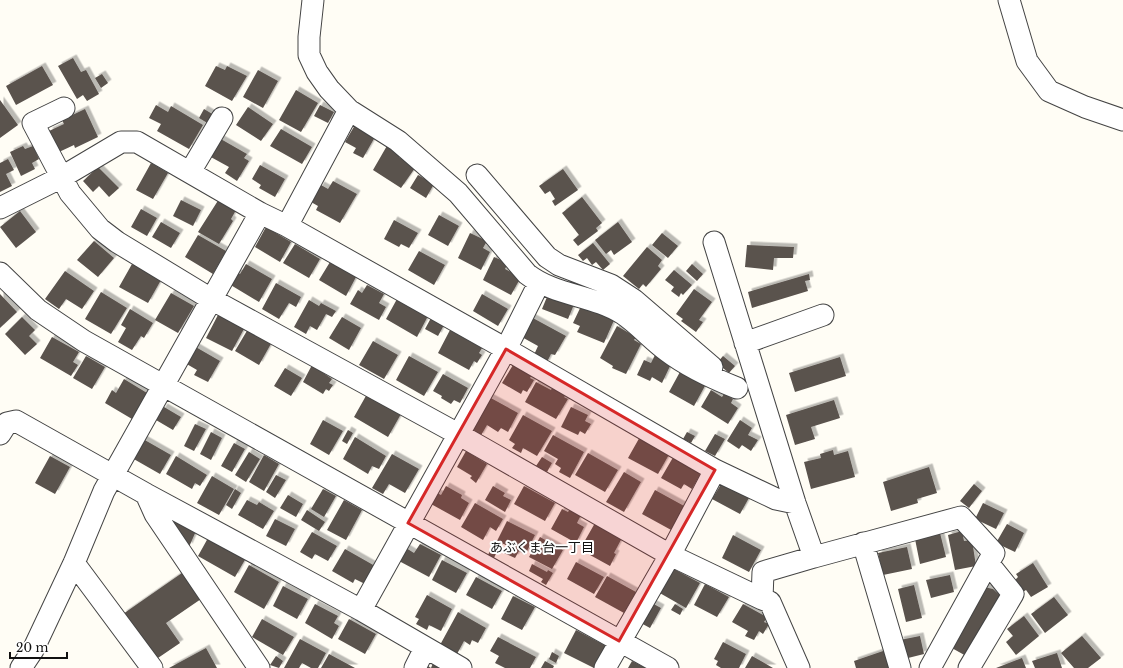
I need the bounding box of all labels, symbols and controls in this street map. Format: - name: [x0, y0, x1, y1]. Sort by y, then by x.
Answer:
- district label: あぶくま台一丁目: [490, 539, 594, 556]
- scale bar: [10, 634, 67, 660]
- text: 20 m: [16, 640, 48, 655]

